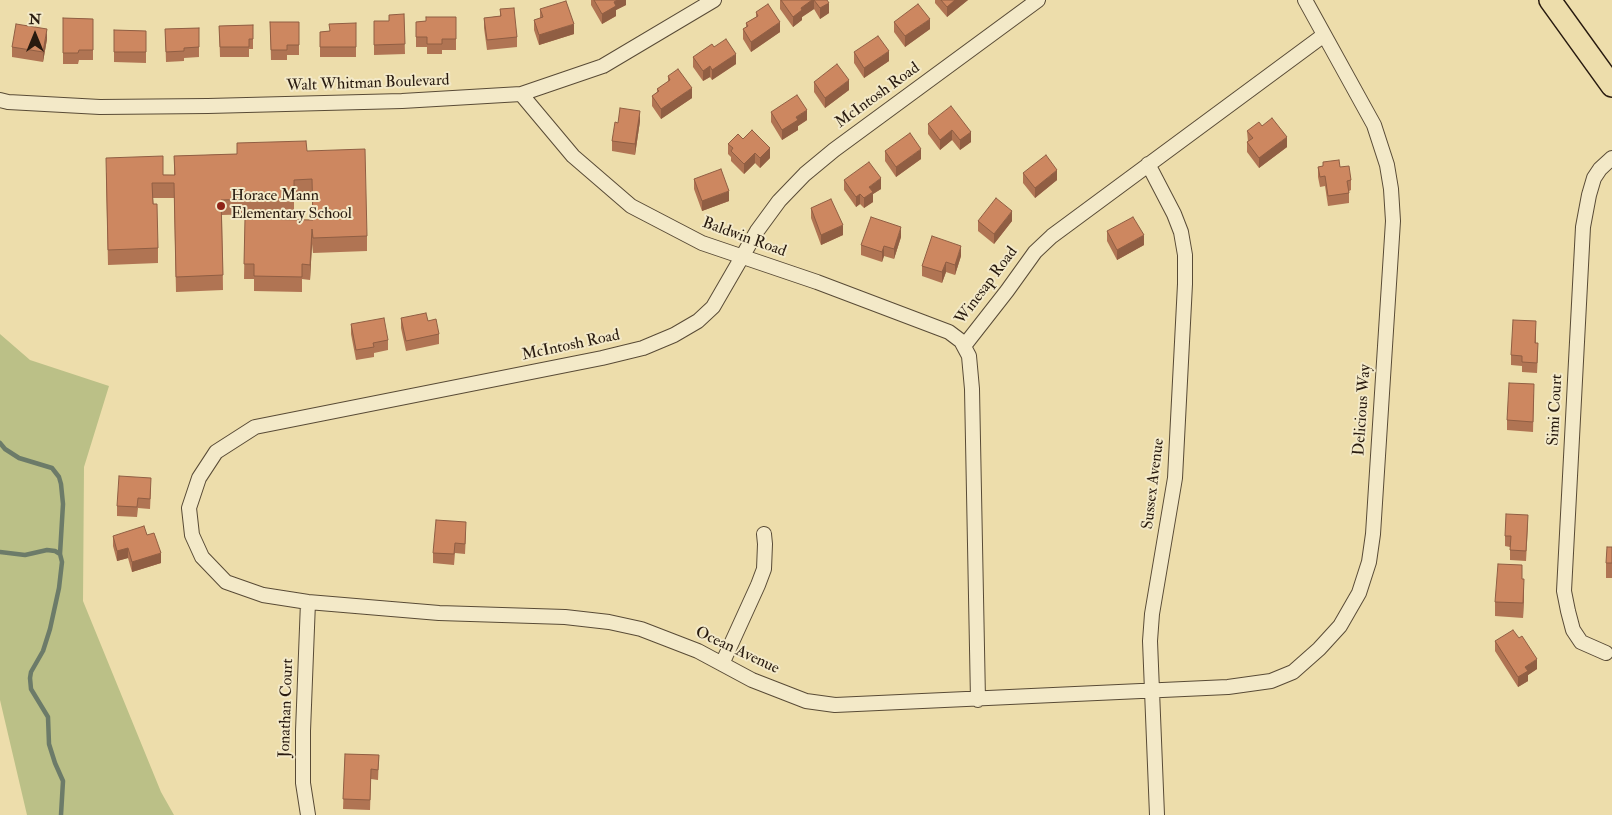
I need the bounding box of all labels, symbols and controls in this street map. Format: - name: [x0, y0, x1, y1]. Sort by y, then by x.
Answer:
- north arrow: [10, 10, 60, 60]
- text: N: [29, 11, 41, 28]
- street label: McIntosh Road: [832, 59, 924, 133]
- street label: Walt Whitman Boulevard: [286, 72, 450, 96]
- place label: Horace Mann Elementary School: [231, 187, 352, 225]
- marker: Horace Mann Elementary School: [215, 200, 227, 212]
- street label: Baldwin Road: [699, 214, 789, 262]
- street label: Winesap Road: [952, 243, 1022, 329]
- street label: McIntosh Road: [520, 326, 622, 366]
- street label: Delicious Way: [1350, 364, 1376, 456]
- street label: Simi Court: [1545, 374, 1567, 446]
- street label: Sussex Avenue: [1139, 437, 1169, 531]
- street label: Ocean Avenue: [692, 623, 782, 679]
- street label: Jonathan Court: [276, 658, 298, 758]

